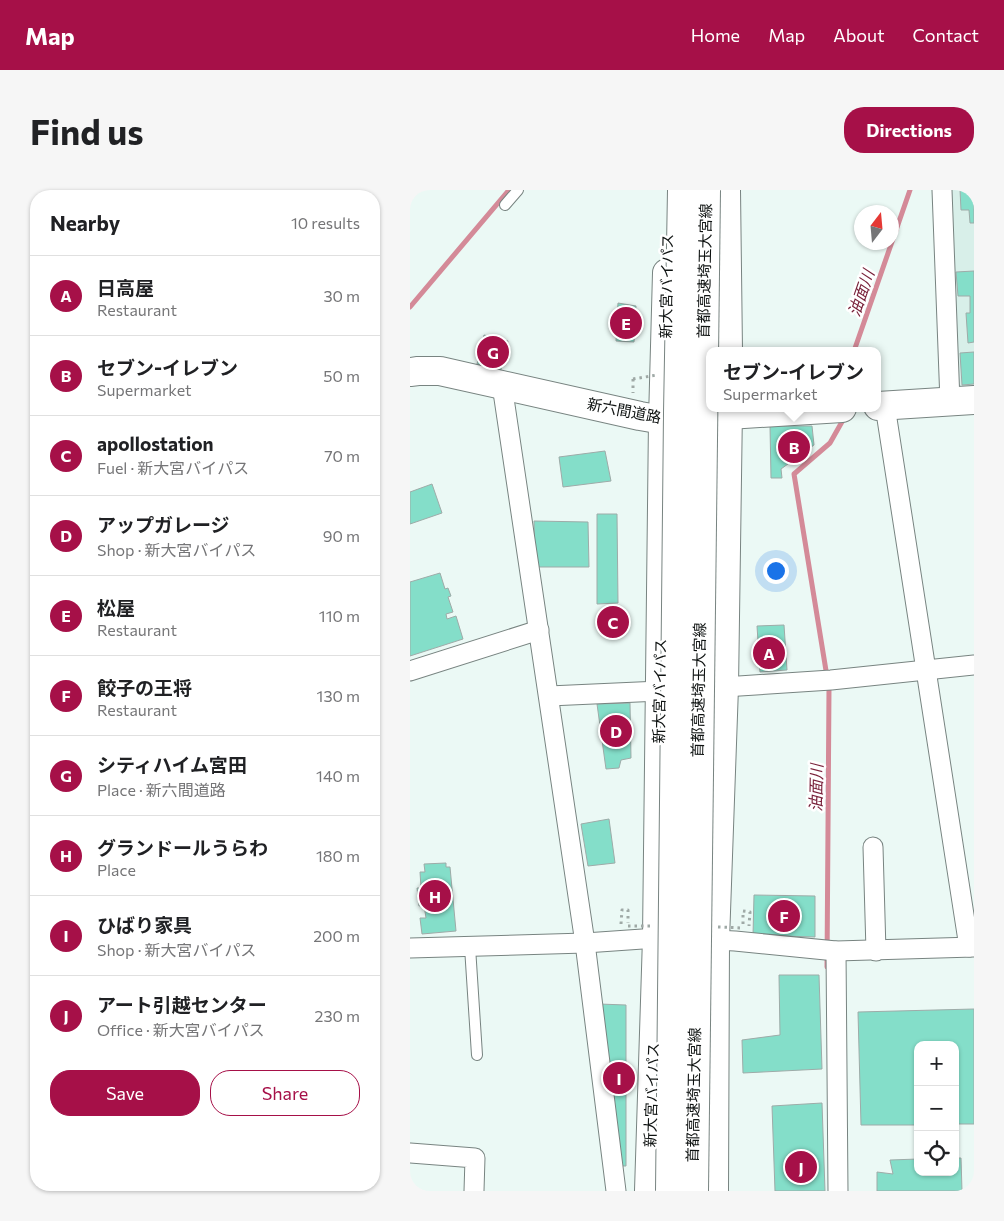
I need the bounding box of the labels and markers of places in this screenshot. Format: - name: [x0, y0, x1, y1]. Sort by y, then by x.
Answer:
- pin: E: [610, 304, 642, 342]
- pin: G: [477, 333, 509, 371]
- pin: B: [778, 428, 810, 466]
- pin: C: [597, 603, 629, 641]
- pin: A: [753, 634, 785, 672]
- pin: D: [600, 712, 632, 750]
- pin: H: [419, 877, 451, 915]
- pin: F: [768, 897, 800, 935]
- pin: I: [603, 1059, 635, 1097]
- pin: J: [785, 1148, 817, 1186]

